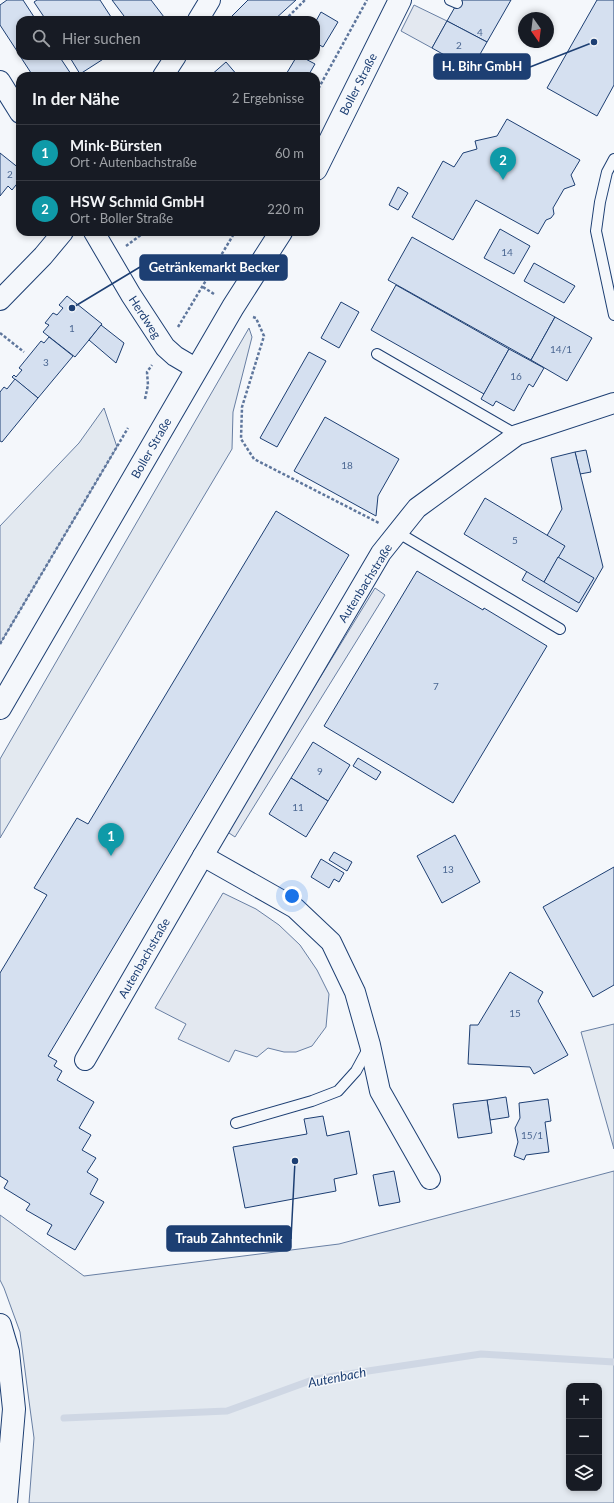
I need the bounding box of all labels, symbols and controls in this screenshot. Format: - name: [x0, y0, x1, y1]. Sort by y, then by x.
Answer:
- north arrow: [518, 12, 554, 48]
- search box: [16, 16, 320, 60]
- house number: 4: [477, 26, 483, 38]
- icon: search: [30, 27, 52, 49]
- text: Hier suchen: [62, 29, 141, 47]
- house number: 2: [456, 39, 462, 51]
- street label: Boller Straße: [336, 50, 380, 118]
- callout: H. Bihr GmbH: [434, 54, 530, 79]
- text: H. Bihr GmbH: [442, 58, 522, 74]
- text: In der Nähe: [32, 88, 120, 109]
- text: 2 Ergebnisse: [232, 90, 304, 106]
- text: Mink-Bürsten: [70, 136, 162, 154]
- text: 1: [41, 145, 49, 161]
- text: 60 m: [275, 145, 304, 161]
- pin: 2: [490, 147, 516, 180]
- text: Ort · Autenbachstraße: [70, 154, 197, 170]
- house number: 2: [7, 168, 13, 180]
- text: HSW Schmid GmbH: [70, 192, 205, 210]
- text: 2: [41, 201, 49, 217]
- text: 220 m: [267, 201, 304, 217]
- text: Ort · Boller Straße: [70, 210, 173, 226]
- house number: 14: [501, 246, 513, 258]
- callout: Getränkemarkt Becker: [140, 255, 287, 280]
- text: Getränkemarkt Becker: [149, 259, 279, 275]
- street label: Herdweg: [126, 293, 164, 341]
- house number: 1: [69, 322, 75, 334]
- house number: 14/1: [550, 343, 572, 355]
- house number: 3: [43, 356, 49, 368]
- house number: 16: [510, 370, 522, 382]
- street label: Boller Straße: [128, 415, 174, 481]
- house number: 18: [341, 459, 353, 471]
- house number: 5: [512, 534, 518, 546]
- street label: Autenbachstraße: [335, 541, 395, 625]
- house number: 7: [433, 680, 439, 692]
- house number: 9: [317, 765, 323, 777]
- house number: 11: [292, 801, 304, 813]
- pin: 1: [98, 823, 124, 856]
- house number: 13: [442, 863, 454, 875]
- your location: [282, 886, 302, 906]
- street label: Autenbachstraße: [115, 915, 173, 1001]
- house number: 15: [509, 1007, 521, 1019]
- house number: 15/1: [521, 1129, 543, 1141]
- callout: Traub Zahntechnik: [167, 1226, 291, 1251]
- text: Traub Zahntechnik: [175, 1230, 283, 1246]
- water label: Autenbach: [306, 1364, 367, 1391]
- map controls: [566, 1383, 602, 1491]
- button: +: [566, 1383, 602, 1419]
- button: −: [566, 1419, 602, 1455]
- button: layers: [566, 1455, 602, 1491]

